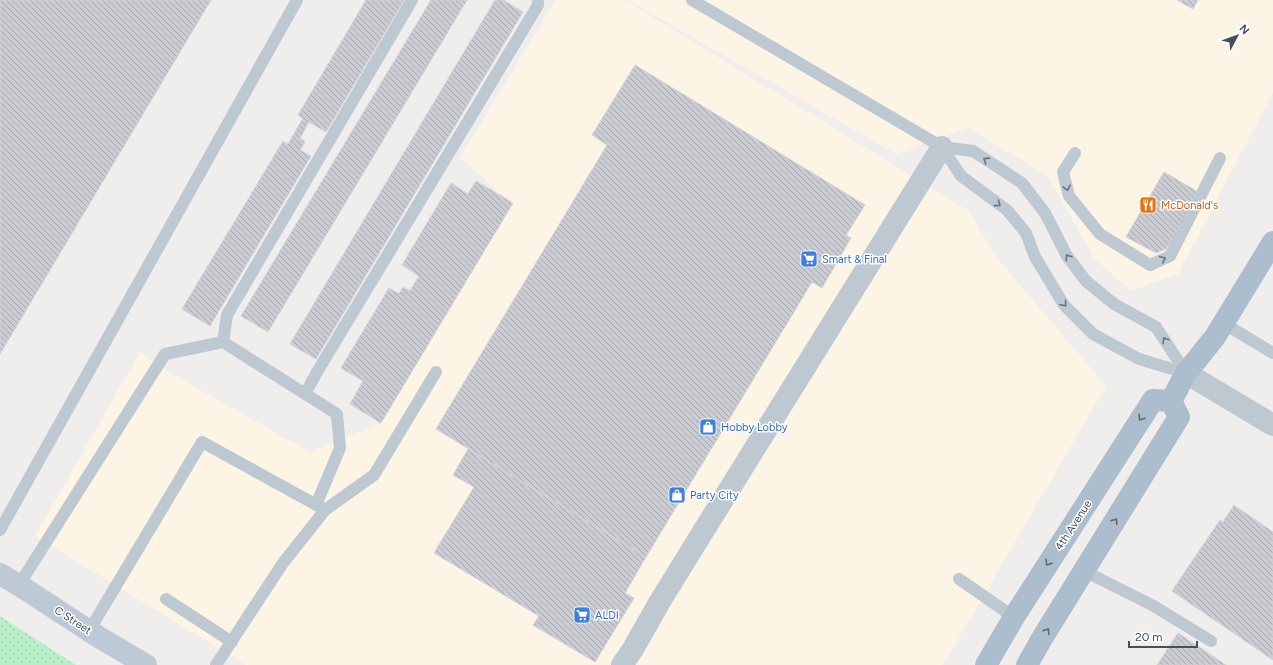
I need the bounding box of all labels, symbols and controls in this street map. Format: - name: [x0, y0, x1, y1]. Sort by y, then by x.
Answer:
- north arrow: [1217, 16, 1257, 56]
- text: N: [1236, 22, 1252, 37]
- one-way arrow: [983, 157, 990, 165]
- one-way arrow: [1063, 185, 1071, 192]
- restaurant icon: McDonald's: [1138, 195, 1158, 215]
- one-way arrow: [994, 199, 1001, 206]
- place label: McDonald's: [1161, 199, 1218, 212]
- supermarket icon: Smart & Final: [799, 249, 819, 269]
- place label: Smart & Final: [822, 253, 887, 266]
- one-way arrow: [1065, 254, 1073, 261]
- one-way arrow: [1159, 256, 1166, 264]
- one-way arrow: [1060, 300, 1067, 307]
- one-way arrow: [1162, 337, 1170, 344]
- one-way arrow: [1139, 414, 1146, 421]
- shop icon: Hobby Lobby: [698, 417, 718, 437]
- place label: Hobby Lobby: [721, 421, 788, 434]
- shop icon: Party City: [667, 485, 687, 505]
- place label: Party City: [690, 489, 739, 502]
- street label: 4th Avenue: [1052, 498, 1094, 553]
- one-way arrow: [1110, 518, 1118, 525]
- one-way arrow: [1046, 559, 1053, 566]
- street label: C Street: [52, 604, 94, 637]
- supermarket icon: ALDI: [572, 605, 592, 625]
- place label: ALDI: [595, 609, 619, 622]
- scale bar: [1129, 623, 1197, 649]
- one-way arrow: [1042, 628, 1049, 635]
- text: 20 m: [1135, 630, 1163, 644]

